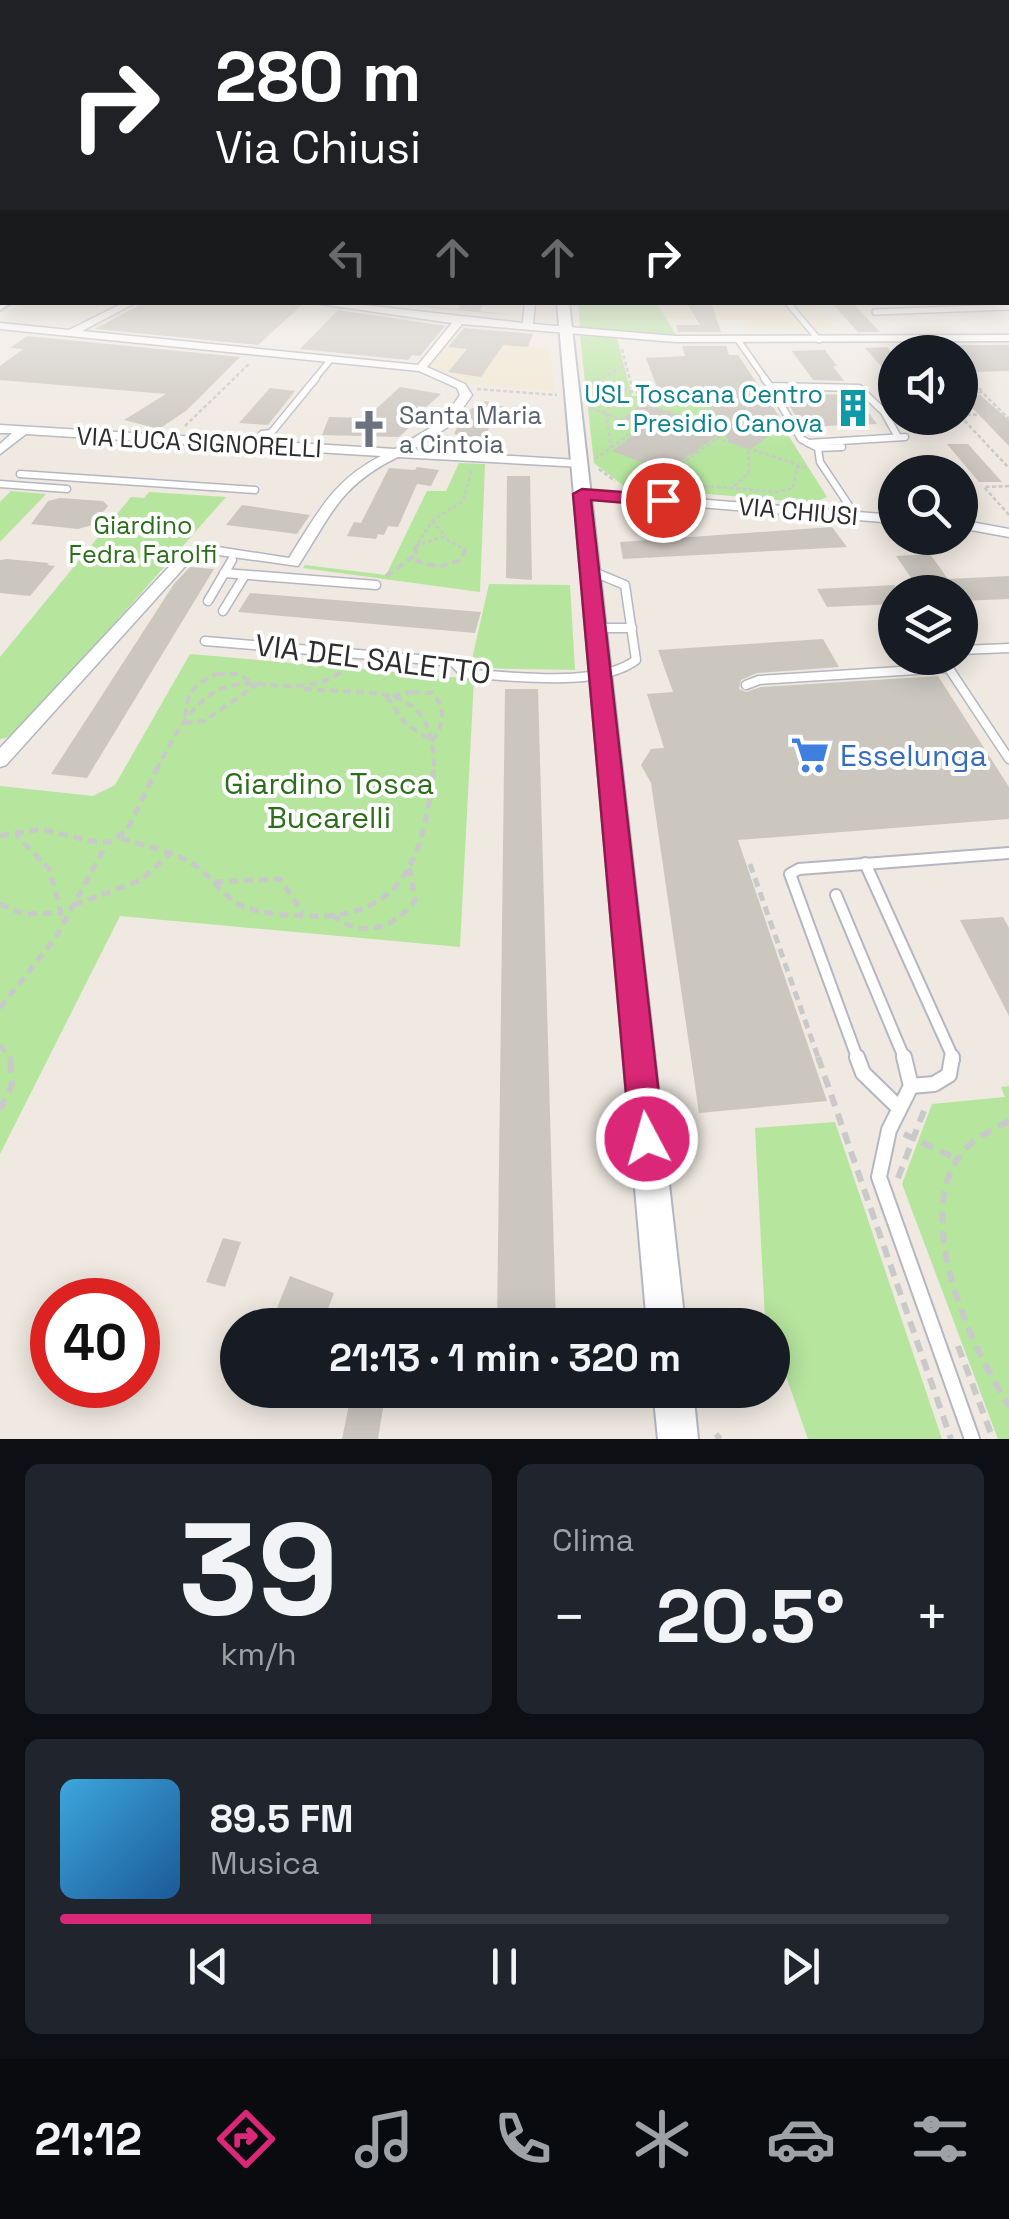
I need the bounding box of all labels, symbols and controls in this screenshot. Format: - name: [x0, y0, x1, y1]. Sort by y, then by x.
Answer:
- text: 280 m: [215, 32, 422, 121]
- icon: right: [50, 40, 180, 170]
- text: Via Chiusi: [215, 119, 421, 176]
- icon: left: [320, 230, 375, 285]
- icon: ahead: [425, 230, 480, 285]
- icon: ahead: [530, 230, 585, 285]
- icon: right: [635, 230, 690, 285]
- map controls: [878, 335, 978, 675]
- button: sound: [878, 335, 978, 435]
- place label: USL Toscana Centro - Presidio Canova: [584, 378, 823, 439]
- building icon: USL Toscana Centro - Presidio Canova: [832, 387, 874, 429]
- place label: Santa Maria a Cintoia: [399, 399, 542, 460]
- church icon: Santa Maria a Cintoia: [348, 408, 390, 450]
- street label: VIA LUCA SIGNORELLI: [76, 420, 322, 464]
- button: search: [878, 455, 978, 555]
- pin: [621, 458, 706, 543]
- icon: arrive: [636, 473, 691, 528]
- street label: VIA CHIUSI: [737, 490, 859, 532]
- park label: Giardino Fedra Farolfi: [69, 509, 217, 570]
- button: layers: [878, 575, 978, 675]
- street label: VIA DEL SALETTO: [253, 625, 493, 693]
- supermarket icon: Esselunga: [789, 734, 831, 776]
- place label: Esselunga: [840, 736, 987, 775]
- park label: Giardino Tosca Bucarelli: [224, 764, 434, 837]
- position arrow: [595, 1087, 699, 1191]
- speed limit sign: 40: [30, 1278, 160, 1408]
- text: 21:13 · 1 min · 320 m: [329, 1334, 681, 1382]
- text: 39: [179, 1486, 338, 1652]
- text: Clima: [552, 1520, 634, 1560]
- text: 20.5°: [656, 1568, 845, 1664]
- text: −: [552, 1582, 586, 1652]
- text: +: [915, 1582, 949, 1652]
- text: km/h: [220, 1634, 297, 1674]
- text: 89.5 FM: [210, 1795, 354, 1843]
- text: Musica: [210, 1843, 320, 1883]
- icon: previous: [181, 1939, 236, 1994]
- icon: pause: [477, 1939, 532, 1994]
- icon: next: [773, 1939, 828, 1994]
- icon: directions: [211, 2104, 281, 2174]
- icon: music: [349, 2104, 419, 2174]
- icon: phone: [488, 2104, 558, 2174]
- icon: climate: [627, 2104, 697, 2174]
- icon: car: [766, 2104, 836, 2174]
- icon: filters: [905, 2104, 975, 2174]
- text: 21:12: [34, 2111, 142, 2168]

